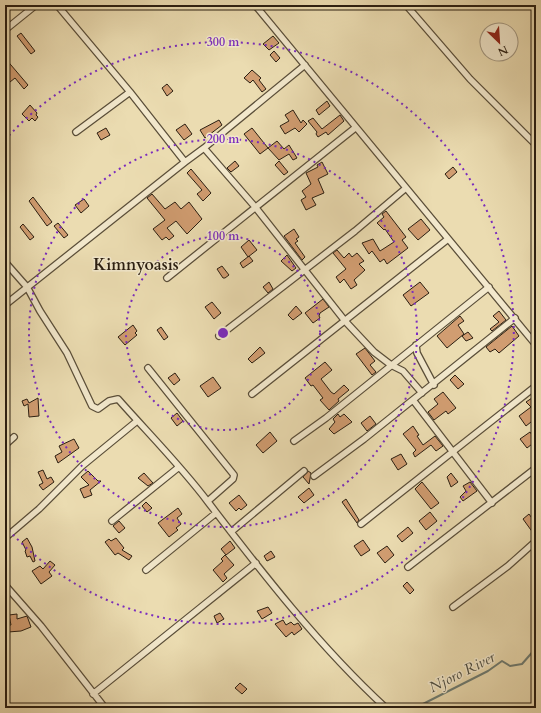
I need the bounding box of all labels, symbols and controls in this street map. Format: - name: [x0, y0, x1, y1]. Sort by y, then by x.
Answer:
- north arrow: [479, 22, 519, 62]
- text: 300 m: [207, 34, 240, 50]
- text: N: [495, 42, 511, 60]
- text: 200 m: [207, 131, 240, 147]
- text: 100 m: [207, 228, 240, 244]
- district label: Kimnyoasis: [93, 254, 179, 276]
- centre of rings: [216, 326, 230, 340]
- water label: Njoro River: [426, 646, 499, 697]

